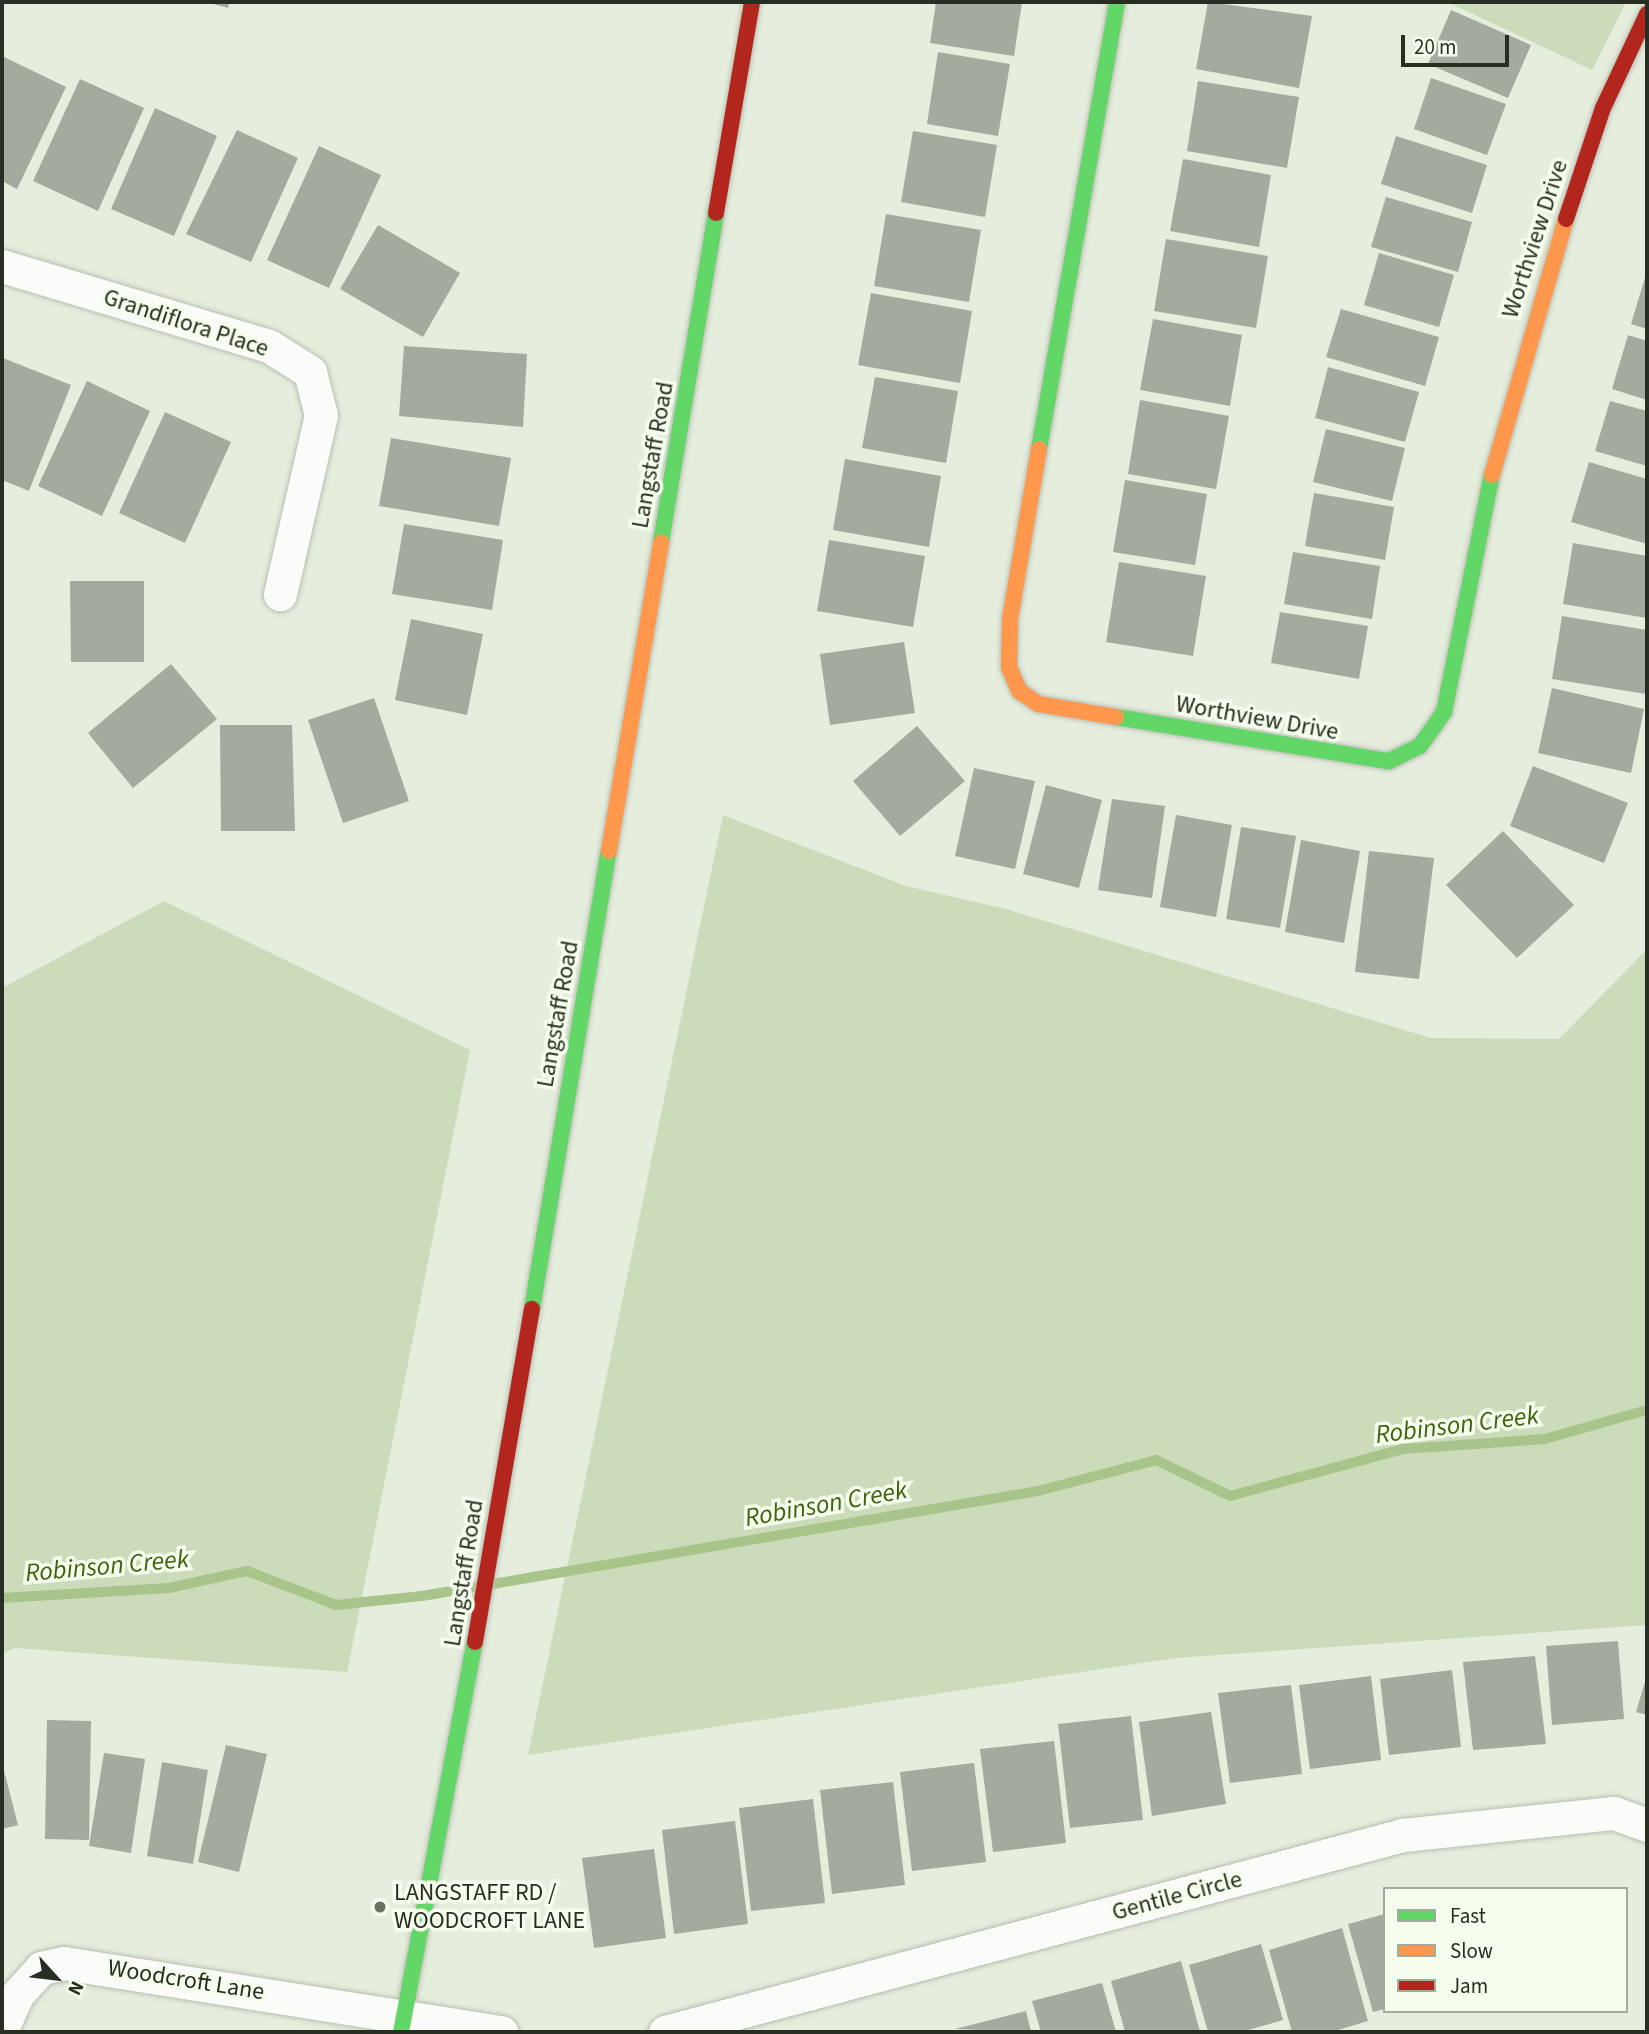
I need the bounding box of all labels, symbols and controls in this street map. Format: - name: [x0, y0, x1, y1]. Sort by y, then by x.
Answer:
- scale bar: [1404, 21, 1512, 65]
- text: 20 m: [1414, 32, 1456, 62]
- street label: Worthview Drive: [1496, 156, 1574, 322]
- street label: Grandiflora Place: [100, 283, 272, 363]
- street label: Langstaff Road: [626, 379, 680, 531]
- street label: Worthview Drive: [1173, 690, 1341, 746]
- street label: Langstaff Road: [531, 938, 585, 1090]
- water label: Robinson Creek: [1374, 1400, 1540, 1450]
- water label: Robinson Creek: [742, 1474, 910, 1534]
- street label: Langstaff Road: [438, 1497, 490, 1649]
- water label: Robinson Creek: [24, 1543, 190, 1589]
- street label: Gentile Circle: [1109, 1865, 1245, 1927]
- place label: LANGSTAFF RD / WOODCROFT LANE: [394, 1879, 585, 1935]
- legend: [1383, 1887, 1628, 2013]
- marker: LANGSTAFF RD / WOODCROFT LANE: [372, 1899, 388, 1915]
- text: Fast: [1450, 1901, 1486, 1931]
- text: Slow: [1450, 1936, 1493, 1966]
- north arrow: [21, 1943, 91, 2013]
- street label: Woodcroft Lane: [106, 1953, 266, 2007]
- text: Jam: [1450, 1971, 1488, 2001]
- text: N: [60, 1976, 90, 2000]

